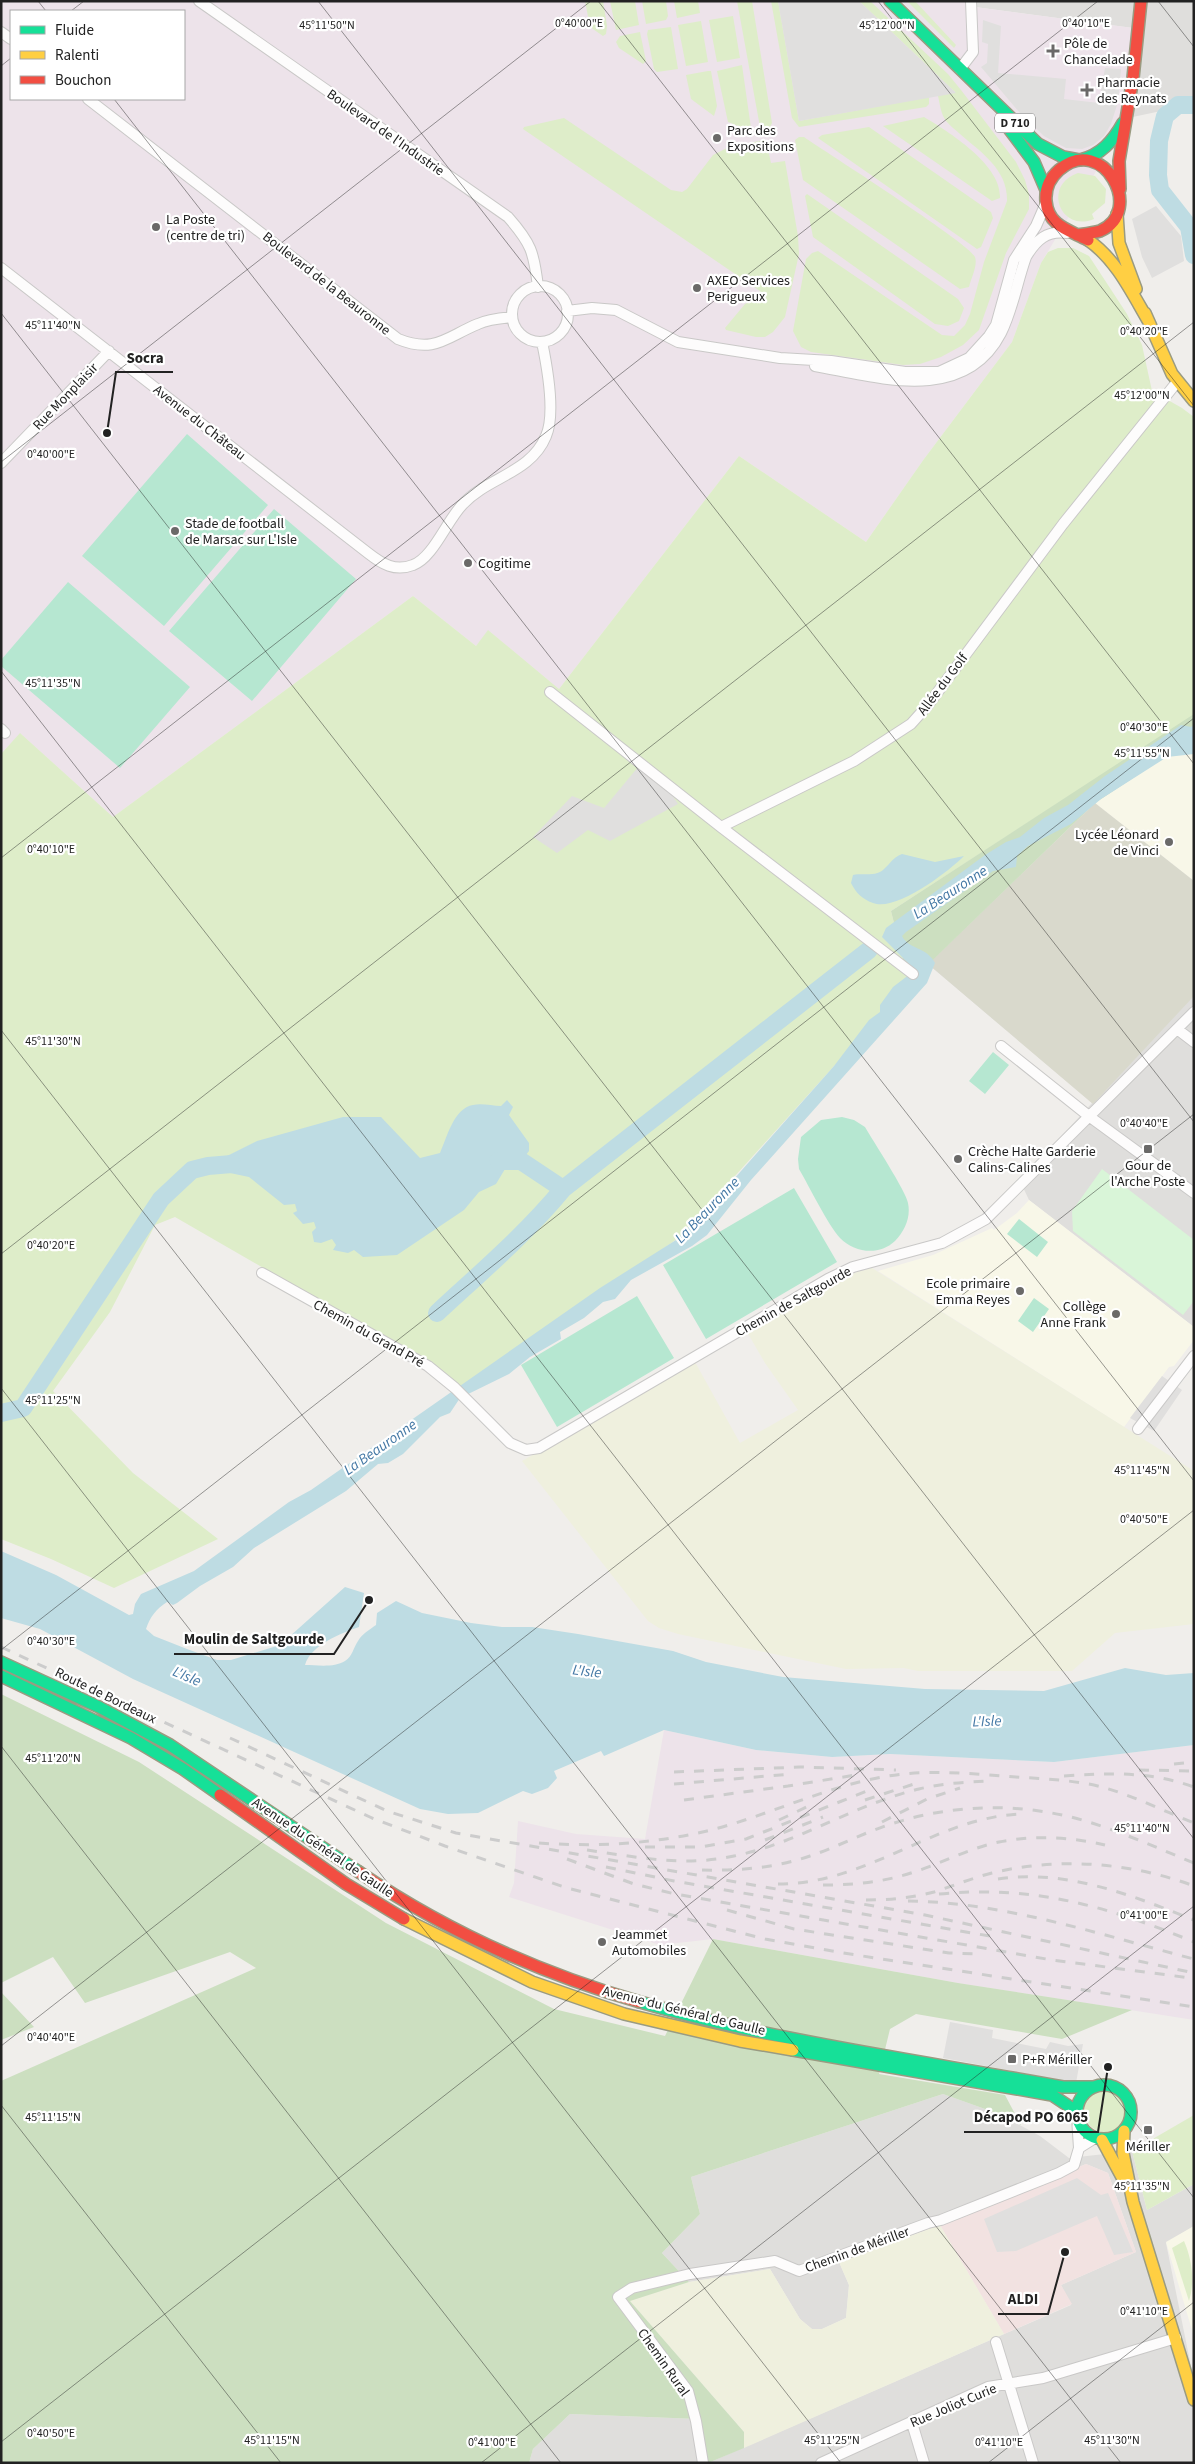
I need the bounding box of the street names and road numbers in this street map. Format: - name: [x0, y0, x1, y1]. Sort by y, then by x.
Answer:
- street label: Boulevard de l'Industrie: [323, 85, 448, 181]
- road number: D 710: [995, 114, 1035, 132]
- street label: Boulevard de la Beauronne: [258, 227, 395, 340]
- street label: Rue Monplaisir: [28, 358, 103, 435]
- street label: Avenue du Château: [149, 380, 250, 465]
- street label: Allée du Golf: [913, 649, 973, 720]
- street label: Chemin de Saltgourde: [732, 1262, 855, 1342]
- street label: Chemin du Grand Pré: [309, 1295, 428, 1373]
- street label: Route de Bordeaux: [51, 1663, 160, 1730]
- street label: Avenue du Général de Gaulle: [248, 1793, 397, 1903]
- street label: Avenue du Général de Gaulle: [600, 1981, 767, 2041]
- street label: Chemin de Mériller: [802, 2222, 913, 2278]
- street label: Chemin Rural: [632, 2325, 694, 2401]
- street label: Rue Joliot Curie: [907, 2379, 1000, 2433]

